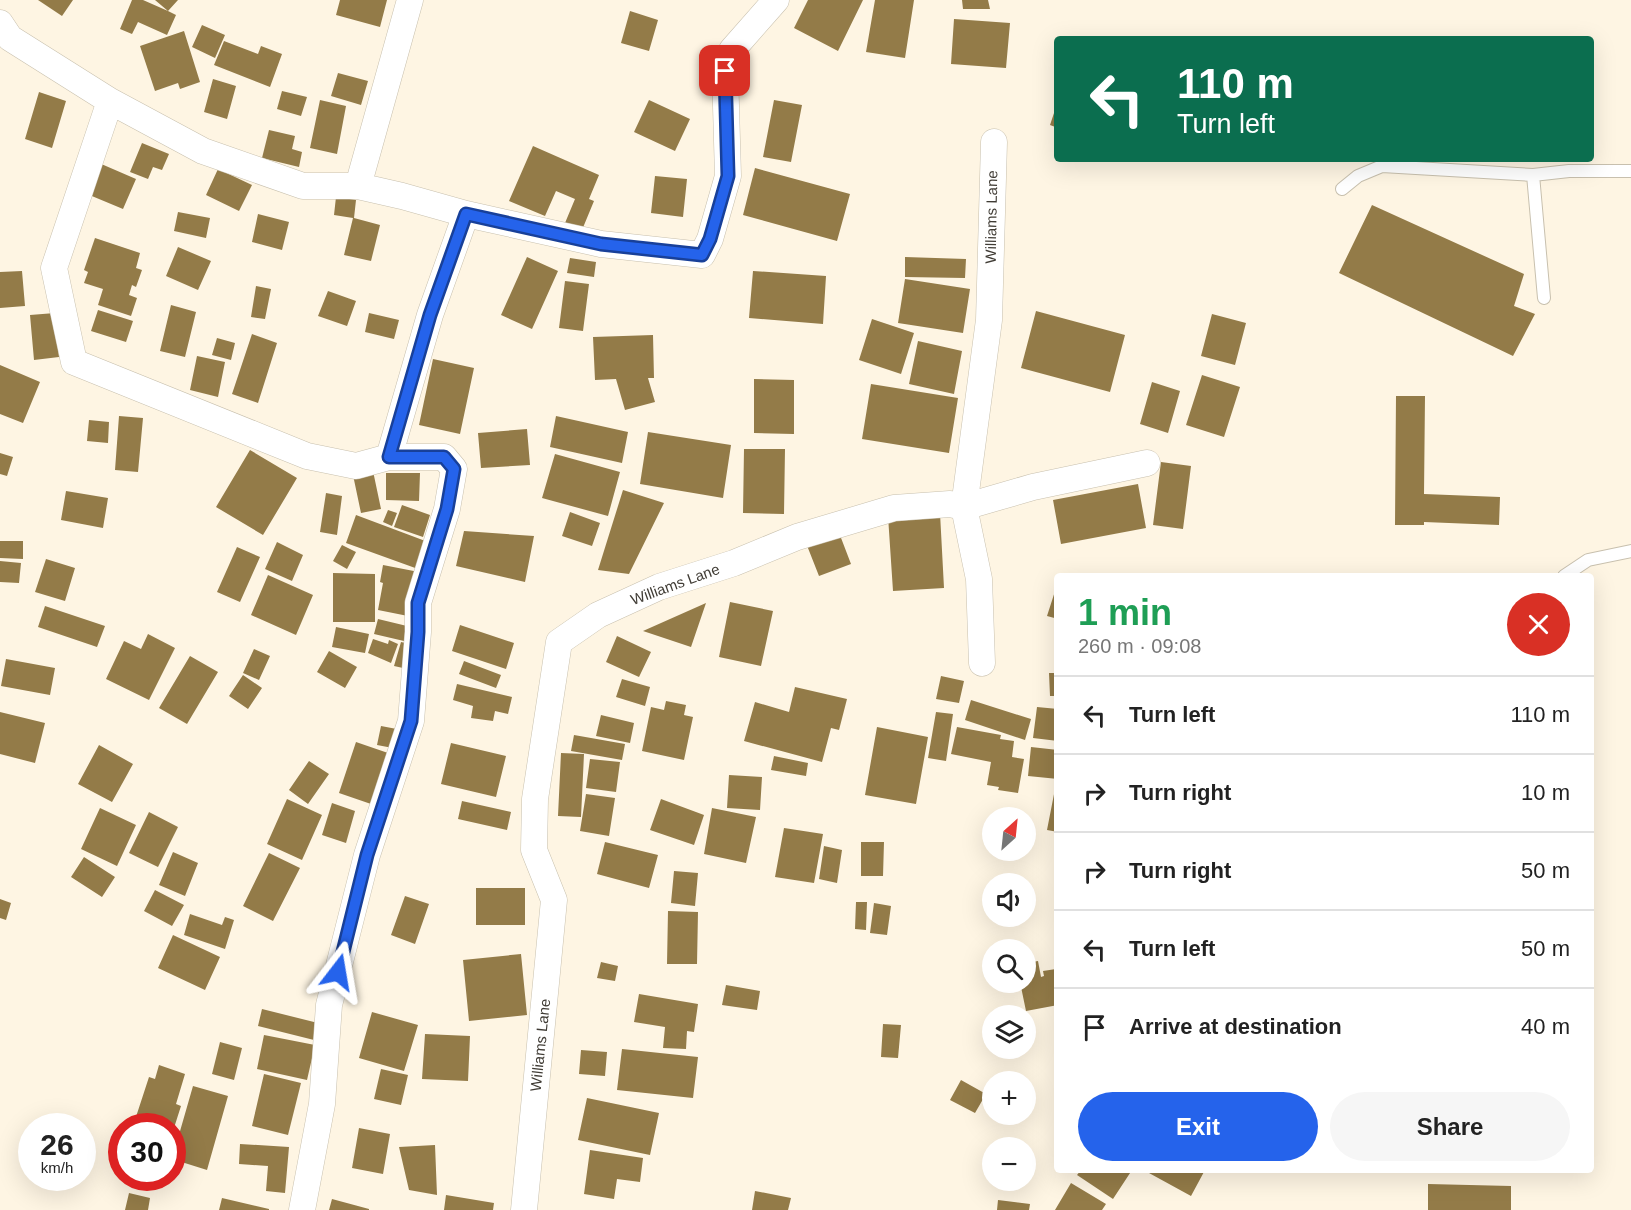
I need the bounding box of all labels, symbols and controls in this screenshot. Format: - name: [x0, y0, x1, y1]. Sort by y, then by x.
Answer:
- pin: [699, 45, 750, 96]
- icon: arrive: [708, 54, 741, 87]
- icon: left: [1078, 60, 1156, 138]
- text: 110 m: [1177, 60, 1294, 107]
- text: Turn left: [1177, 109, 1275, 139]
- street label: Williams Lane: [982, 170, 1000, 264]
- street label: Williams Lane: [628, 560, 722, 608]
- text: 1 min: [1078, 592, 1172, 633]
- button: close: [1507, 593, 1570, 656]
- text: 260 m · 09:08: [1078, 635, 1201, 657]
- icon: left: [1078, 699, 1111, 732]
- text: Turn left: [1129, 702, 1215, 727]
- text: 110 m: [1510, 702, 1570, 727]
- icon: right: [1078, 777, 1111, 810]
- text: Turn right: [1129, 780, 1231, 805]
- text: 10 m: [1521, 780, 1570, 805]
- north arrow: [982, 807, 1036, 861]
- map controls: [982, 807, 1036, 1191]
- icon: right: [1078, 855, 1111, 888]
- text: Turn right: [1129, 858, 1231, 883]
- text: 50 m: [1521, 858, 1570, 883]
- button: sound: [982, 873, 1036, 927]
- icon: left: [1078, 933, 1111, 966]
- text: Turn left: [1129, 936, 1215, 961]
- text: 50 m: [1521, 936, 1570, 961]
- button: search: [982, 939, 1036, 993]
- position arrow: [306, 940, 370, 1004]
- street label: Williams Lane: [527, 998, 553, 1092]
- button: layers: [982, 1005, 1036, 1059]
- icon: arrive: [1078, 1011, 1111, 1044]
- text: Arrive at destination: [1129, 1014, 1342, 1039]
- text: 40 m: [1521, 1014, 1570, 1039]
- button: +: [982, 1071, 1036, 1125]
- button: Exit: [1078, 1092, 1318, 1161]
- button: Share: [1330, 1092, 1570, 1161]
- speed limit sign: 30: [108, 1113, 186, 1191]
- text: 26: [40, 1128, 74, 1161]
- button: −: [982, 1137, 1036, 1191]
- text: km/h: [41, 1159, 73, 1176]

